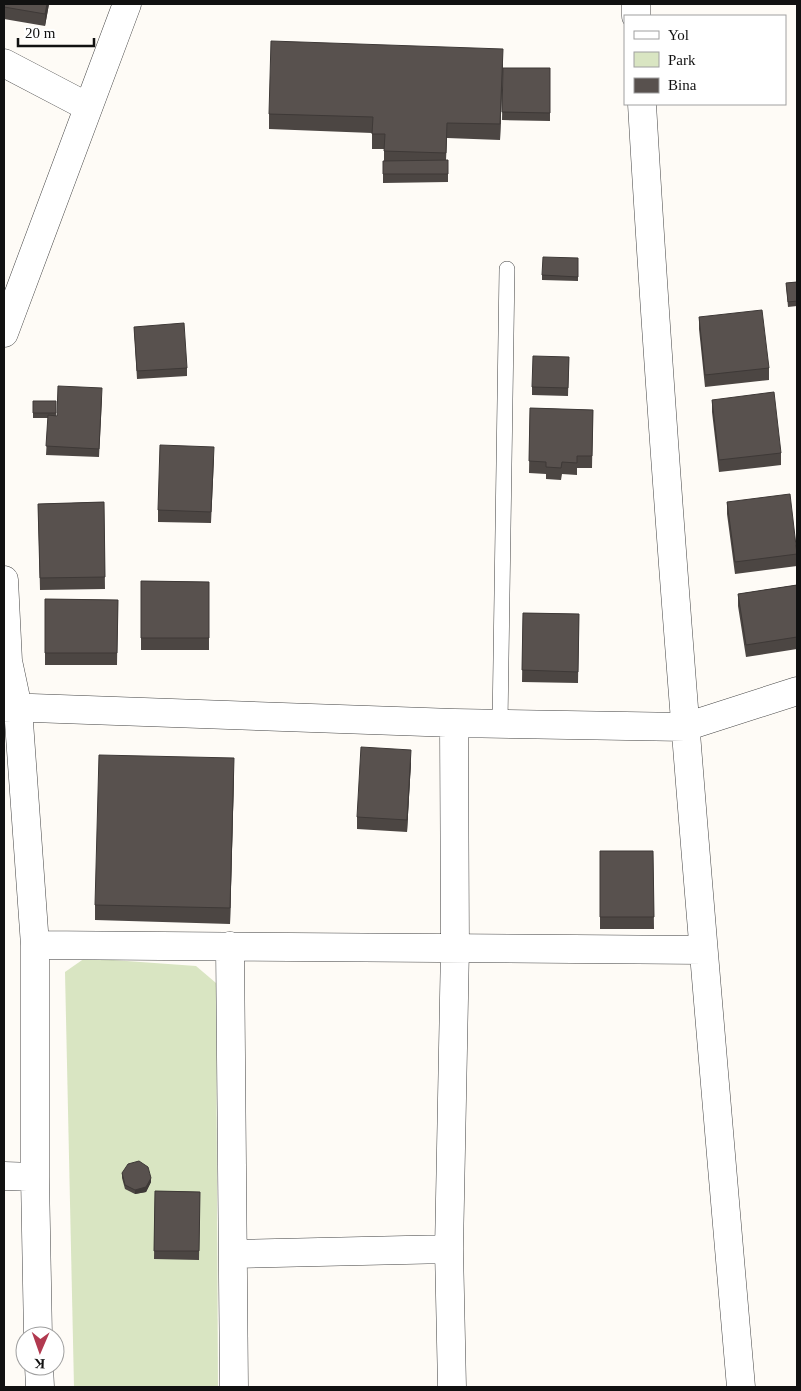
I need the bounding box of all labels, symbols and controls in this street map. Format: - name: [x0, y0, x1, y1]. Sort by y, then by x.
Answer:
- scale bar: [18, 15, 94, 47]
- legend: [624, 15, 786, 105]
- text: 20 m: [25, 25, 56, 41]
- text: Yol: [668, 27, 689, 43]
- text: Park: [668, 52, 696, 68]
- text: Bina: [668, 77, 697, 93]
- north arrow: [15, 1326, 65, 1376]
- text: K: [34, 1356, 45, 1371]

